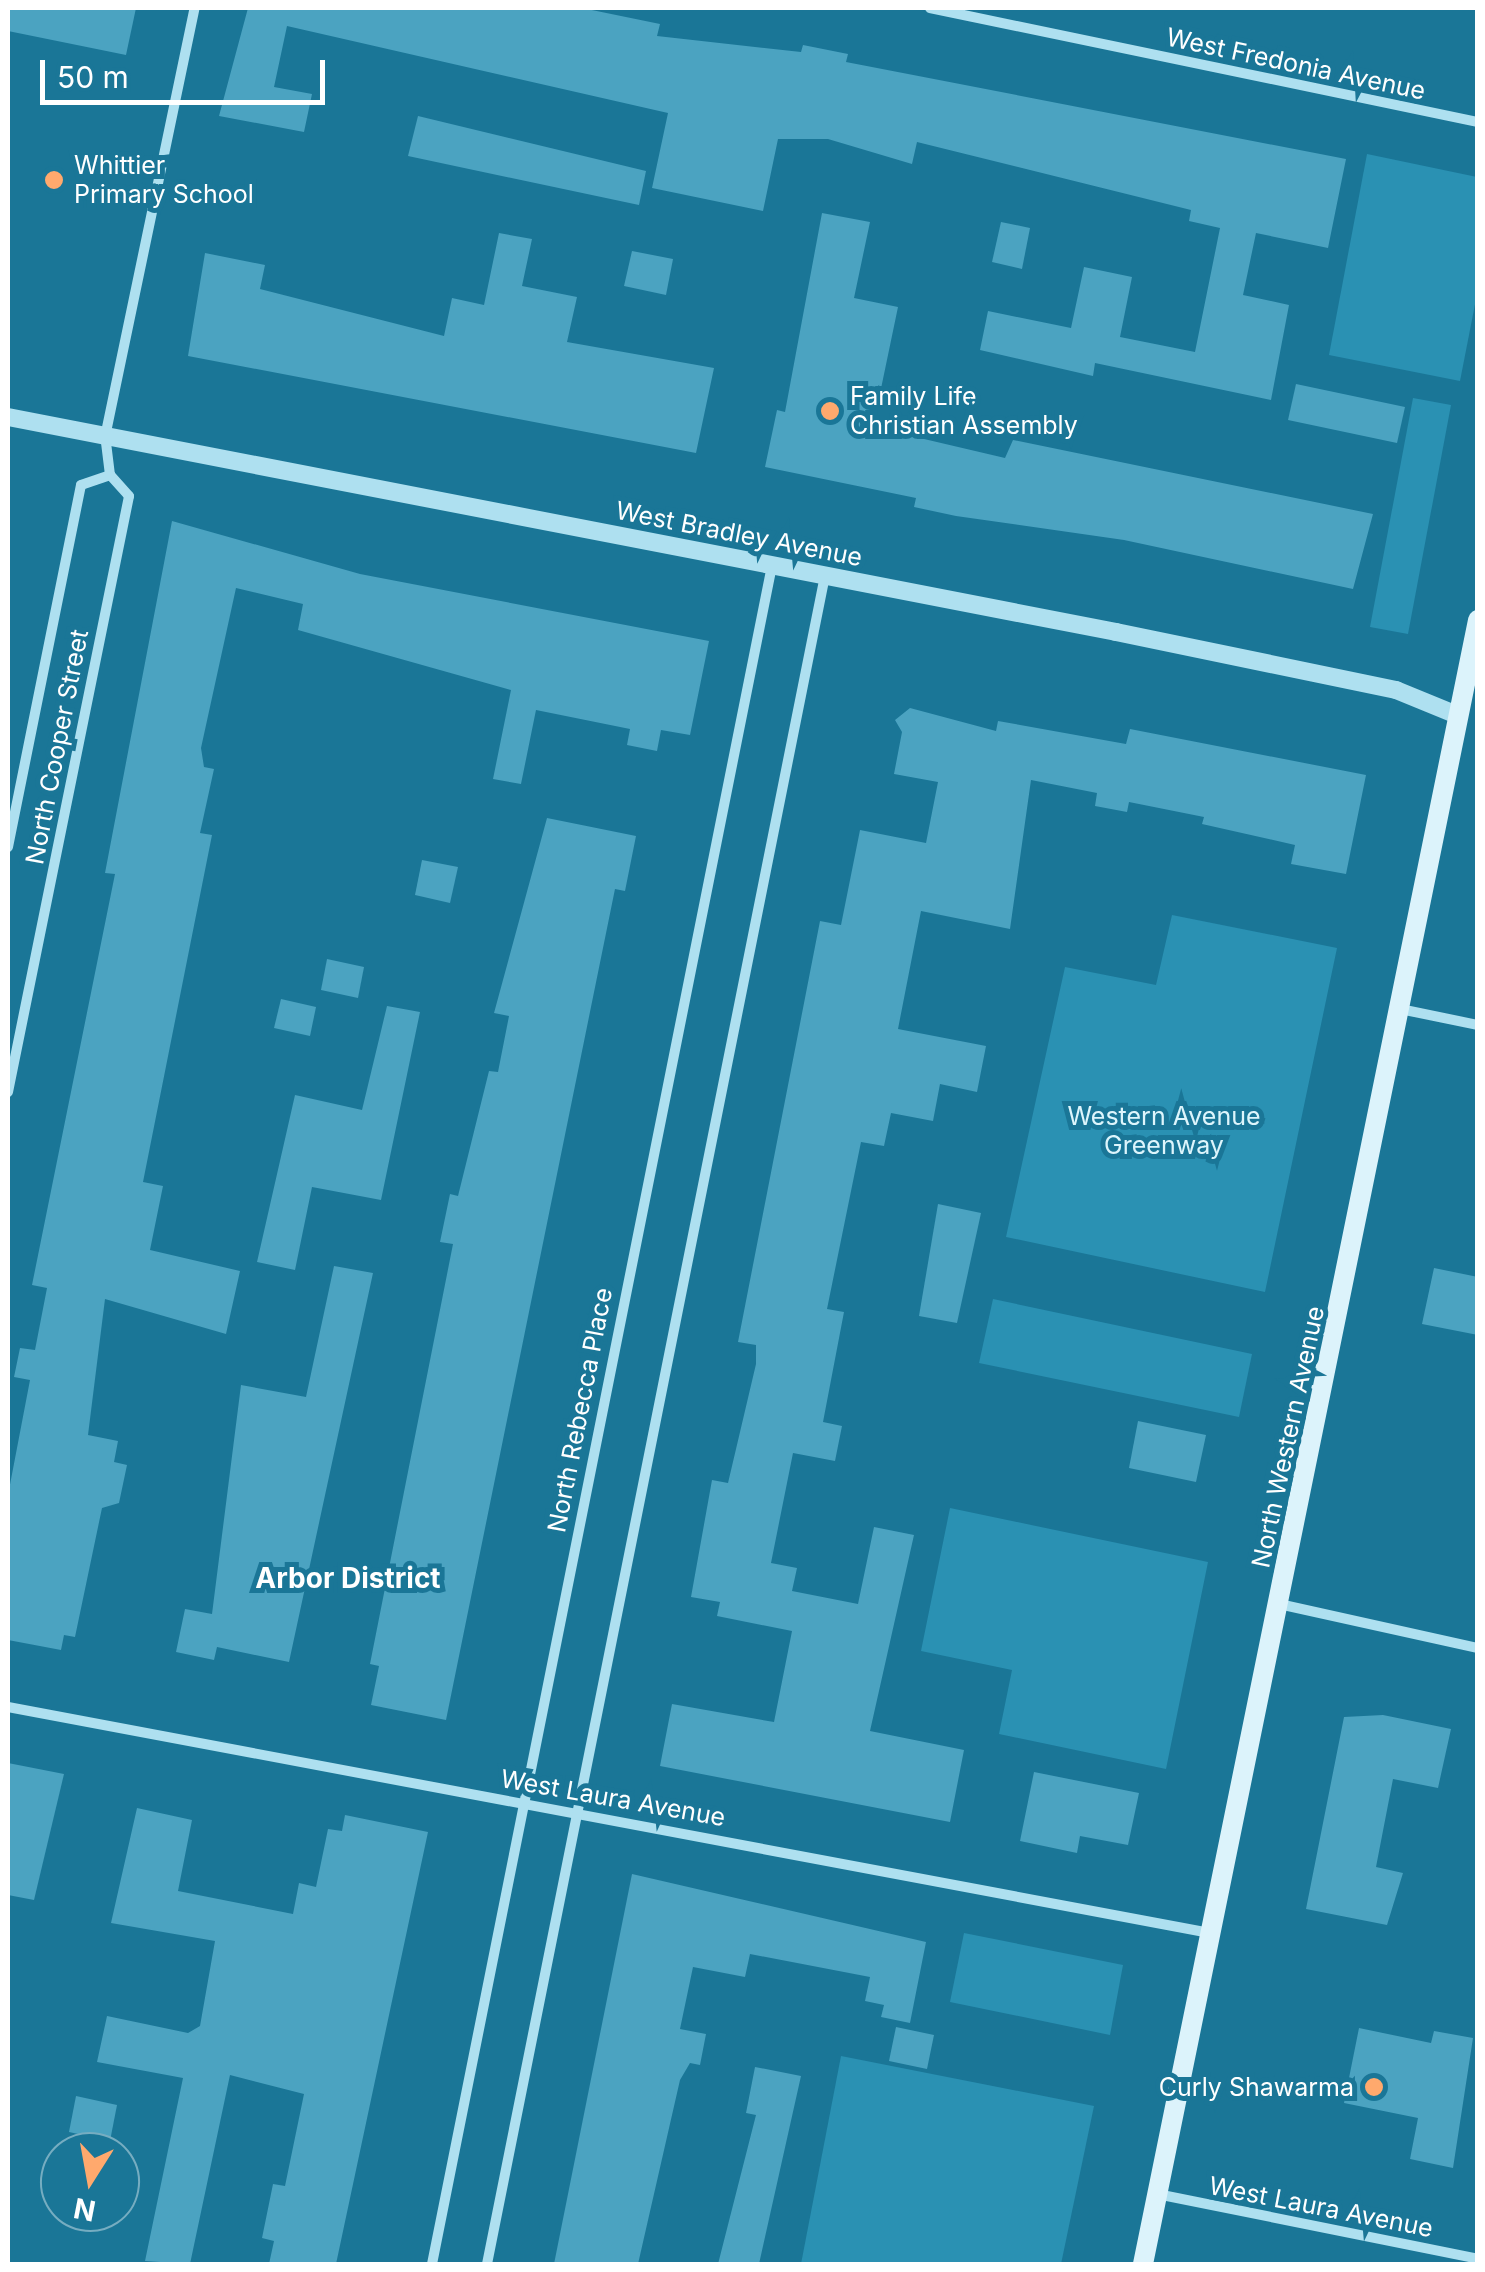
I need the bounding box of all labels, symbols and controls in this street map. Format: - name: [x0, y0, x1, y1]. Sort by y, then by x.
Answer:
- street label: West Fredonia Avenue: [1164, 22, 1428, 106]
- scale bar: [45, 40, 330, 102]
- text: 50 m: [57, 59, 129, 95]
- place label: Whittier Primary School: [74, 151, 254, 210]
- marker: Whittier Primary School: [43, 169, 65, 191]
- place label: Family Life Christian Assembly: [850, 382, 1078, 441]
- marker: Family Life Christian Assembly: [819, 400, 841, 422]
- street label: West Bradley Avenue: [613, 495, 865, 573]
- street label: North Cooper Street: [19, 627, 95, 867]
- park label: Western Avenue Greenway: [1067, 1102, 1261, 1161]
- street label: North Rebecca Place: [542, 1285, 618, 1535]
- street label: North Western Avenue: [1246, 1303, 1330, 1571]
- district label: Arbor District: [255, 1561, 441, 1595]
- street label: West Laura Avenue: [498, 1763, 728, 1833]
- place label: Curly Shawarma: [1159, 2072, 1354, 2102]
- marker: Curly Shawarma: [1363, 2076, 1385, 2098]
- north arrow: [40, 2132, 140, 2232]
- street label: West Laura Avenue: [1206, 2171, 1436, 2243]
- text: N: [71, 2191, 98, 2228]

